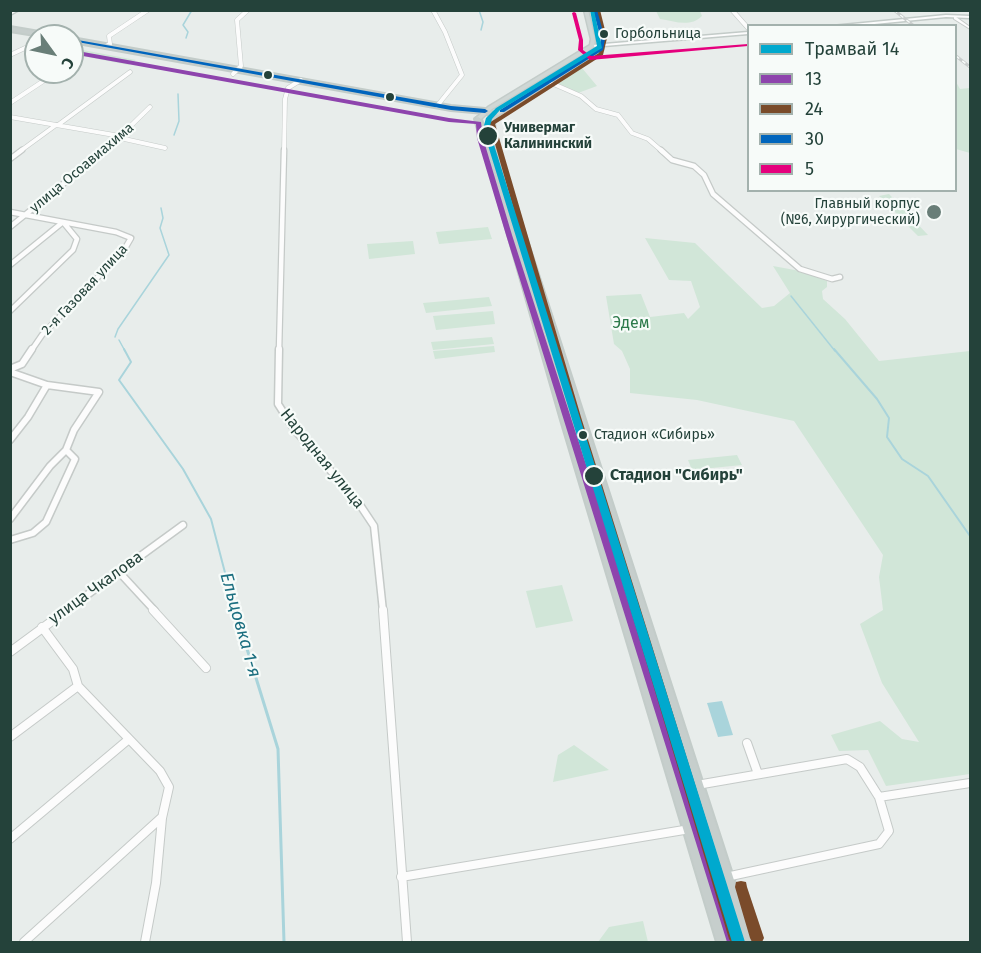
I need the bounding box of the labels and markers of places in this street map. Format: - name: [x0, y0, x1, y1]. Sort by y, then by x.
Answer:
- place label: Горбольница: [615, 26, 701, 42]
- marker: Горбольница: [598, 28, 610, 40]
- unlabelled marker: [262, 69, 274, 81]
- unlabelled marker: [384, 91, 396, 103]
- place label: Универмаг Калининский: [504, 120, 592, 152]
- marker: Универмаг Калининский: [477, 125, 499, 147]
- place label: Главный корпус (№6, Хирургический): [781, 196, 920, 228]
- marker: Главный корпус (№6, Хирургический): [925, 203, 943, 221]
- place label: Стадион «Сибирь»: [594, 427, 715, 443]
- marker: Стадион «Сибирь»: [577, 429, 589, 441]
- marker: Стадион "Сибирь": [583, 465, 605, 487]
- place label: Стадион "Сибирь": [610, 466, 743, 486]

